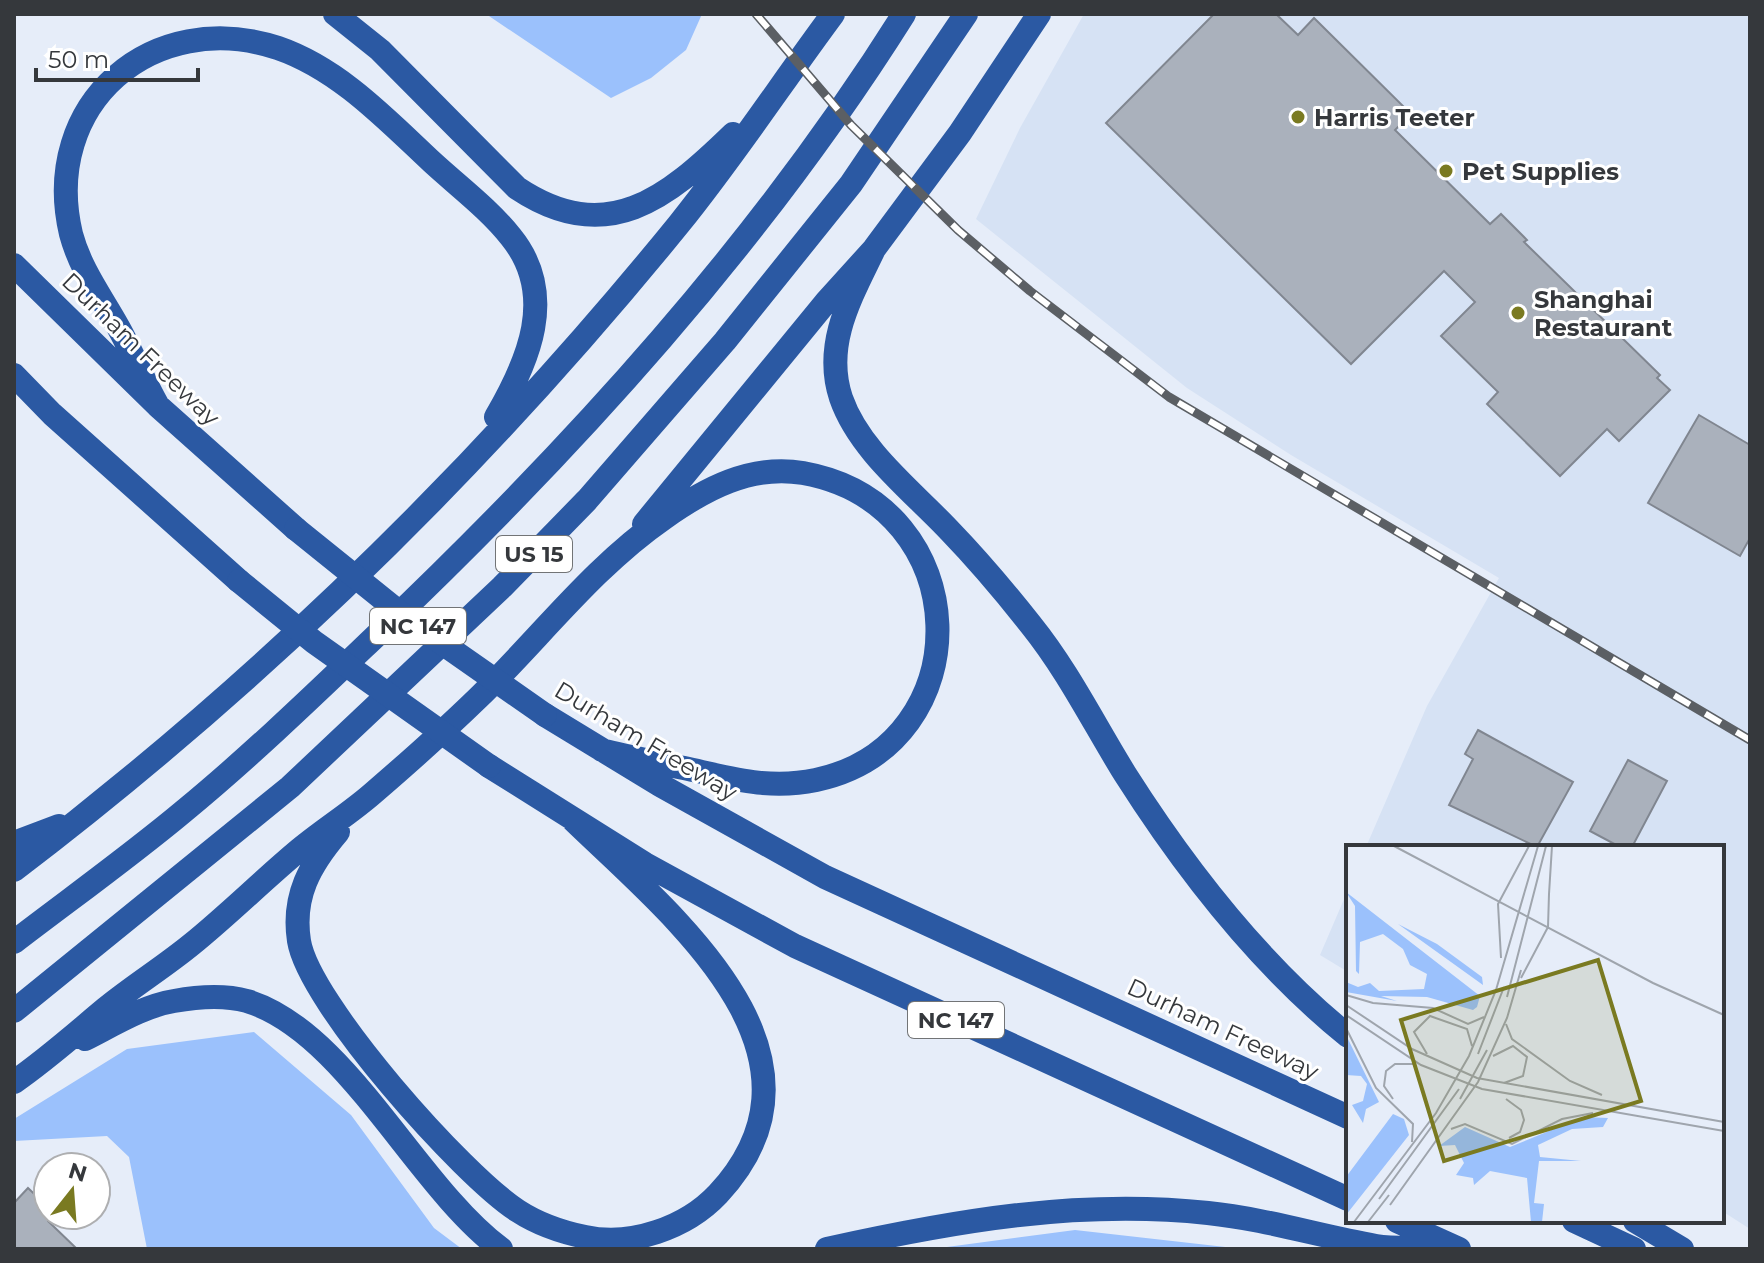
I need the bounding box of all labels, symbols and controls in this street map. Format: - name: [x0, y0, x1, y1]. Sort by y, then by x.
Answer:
- scale bar: [36, 32, 198, 82]
- text: 50 m: [48, 45, 109, 74]
- place label: Harris Teeter: [1314, 103, 1475, 132]
- marker: Harris Teeter: [1289, 108, 1307, 126]
- place label: Pet Supplies: [1462, 157, 1619, 186]
- marker: Pet Supplies: [1437, 162, 1455, 180]
- street label: Durham Freeway: [56, 266, 226, 432]
- place label: Shanghai Restaurant: [1534, 285, 1673, 342]
- marker: Shanghai Restaurant: [1509, 304, 1527, 322]
- road number: US 15: [496, 536, 572, 572]
- road number: NC 147: [370, 608, 466, 644]
- street label: Durham Freeway: [549, 675, 743, 807]
- inset map: [1346, 845, 1724, 1223]
- street label: Durham Freeway: [1123, 972, 1323, 1086]
- road number: NC 147: [908, 1002, 1004, 1038]
- north arrow: [32, 1151, 112, 1231]
- text: N: [65, 1157, 90, 1188]

